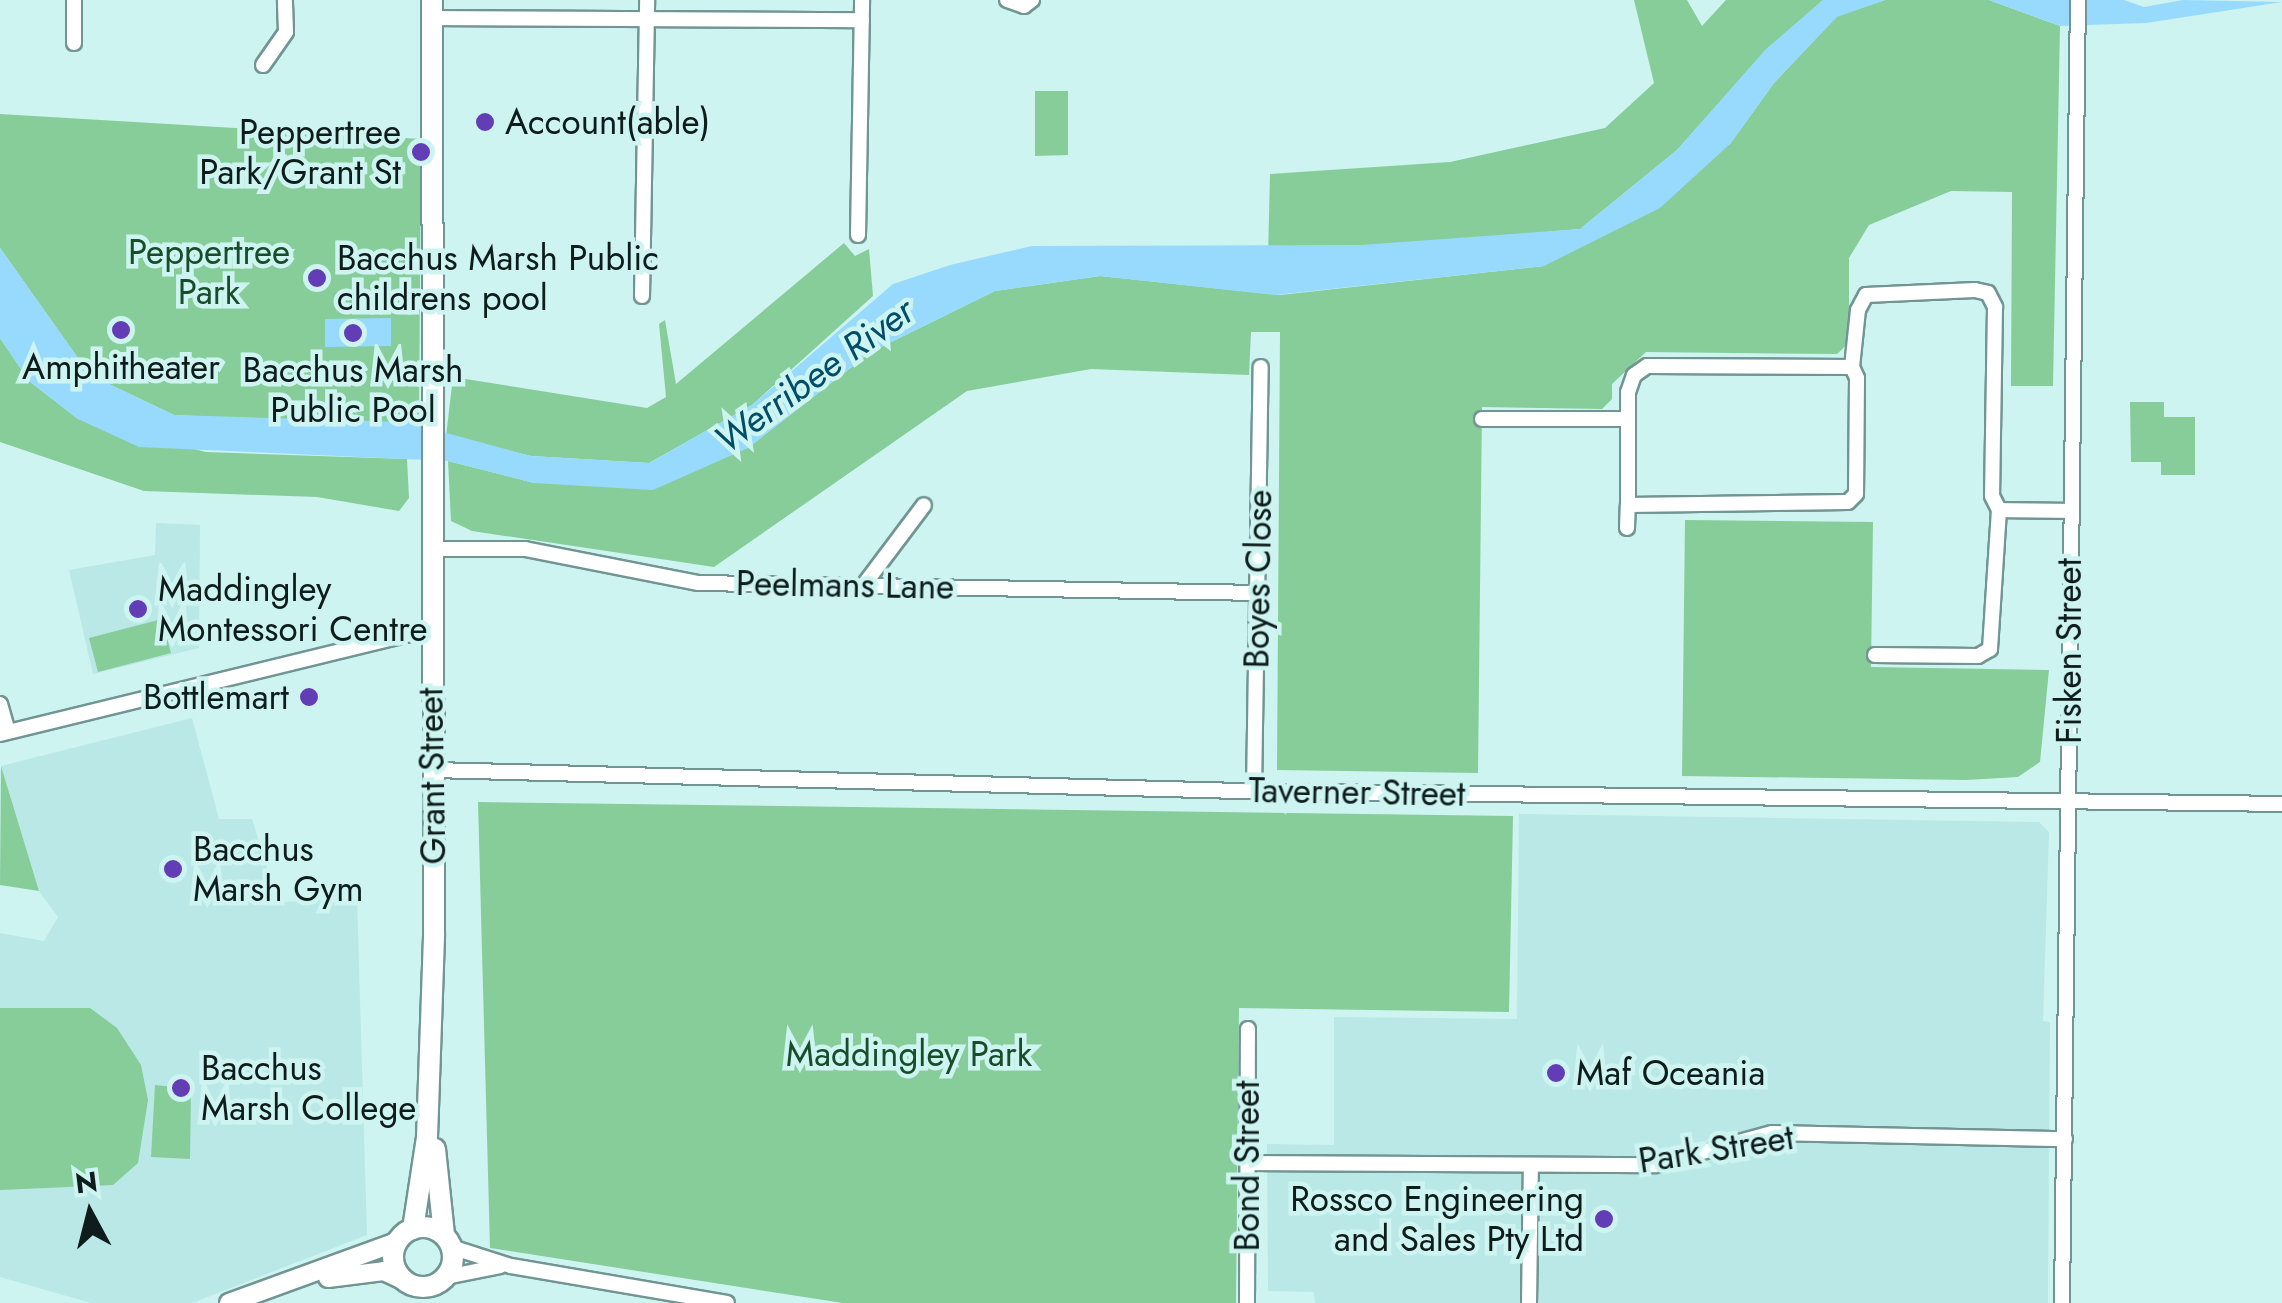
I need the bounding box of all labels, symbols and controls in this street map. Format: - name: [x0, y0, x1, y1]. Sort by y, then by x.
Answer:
- place label: Account(able): [505, 101, 710, 143]
- place label: Peppertree Park/Grant St: [199, 111, 401, 193]
- marker: Account(able): [474, 111, 496, 133]
- marker: Peppertree Park/Grant St: [410, 141, 432, 163]
- park label: Peppertree Park: [128, 231, 290, 313]
- place label: Bacchus Marsh Public childrens pool: [337, 237, 659, 319]
- marker: Bacchus Marsh Public childrens pool: [306, 267, 328, 289]
- water label: Werribee River: [705, 287, 923, 463]
- marker: Amphitheater: [110, 319, 132, 341]
- marker: Bacchus Marsh Public Pool: [342, 322, 364, 344]
- place label: Amphitheater: [22, 346, 220, 388]
- place label: Bacchus Marsh Public Pool: [243, 349, 463, 431]
- street label: Boyes Close: [1235, 489, 1281, 669]
- street label: Fisken Street: [2048, 558, 2090, 744]
- street label: Peelmans Lane: [735, 562, 955, 608]
- place label: Maddingley Montessori Centre: [158, 568, 427, 650]
- marker: Maddingley Montessori Centre: [127, 598, 149, 620]
- place label: Bottlemart: [143, 676, 289, 718]
- marker: Bottlemart: [298, 686, 320, 708]
- street label: Grant Street: [409, 687, 455, 865]
- street label: Taverner Street: [1248, 769, 1466, 815]
- place label: Bacchus Marsh Gym: [193, 828, 364, 910]
- marker: Bacchus Marsh Gym: [162, 858, 184, 880]
- park label: Maddingley Park: [786, 1033, 1032, 1075]
- place label: Bacchus Marsh College: [201, 1047, 416, 1129]
- place label: Maf Oceania: [1576, 1052, 1765, 1094]
- marker: Maf Oceania: [1545, 1062, 1567, 1084]
- marker: Bacchus Marsh College: [170, 1077, 192, 1099]
- street label: Bond Street: [1226, 1081, 1268, 1251]
- street label: Park Street: [1635, 1116, 1797, 1182]
- text: N: [73, 1161, 100, 1204]
- north arrow: [40, 1163, 140, 1263]
- place label: Rossco Engineering and Sales Pty Ltd: [1290, 1178, 1584, 1260]
- marker: Rossco Engineering and Sales Pty Ltd: [1593, 1208, 1615, 1230]

